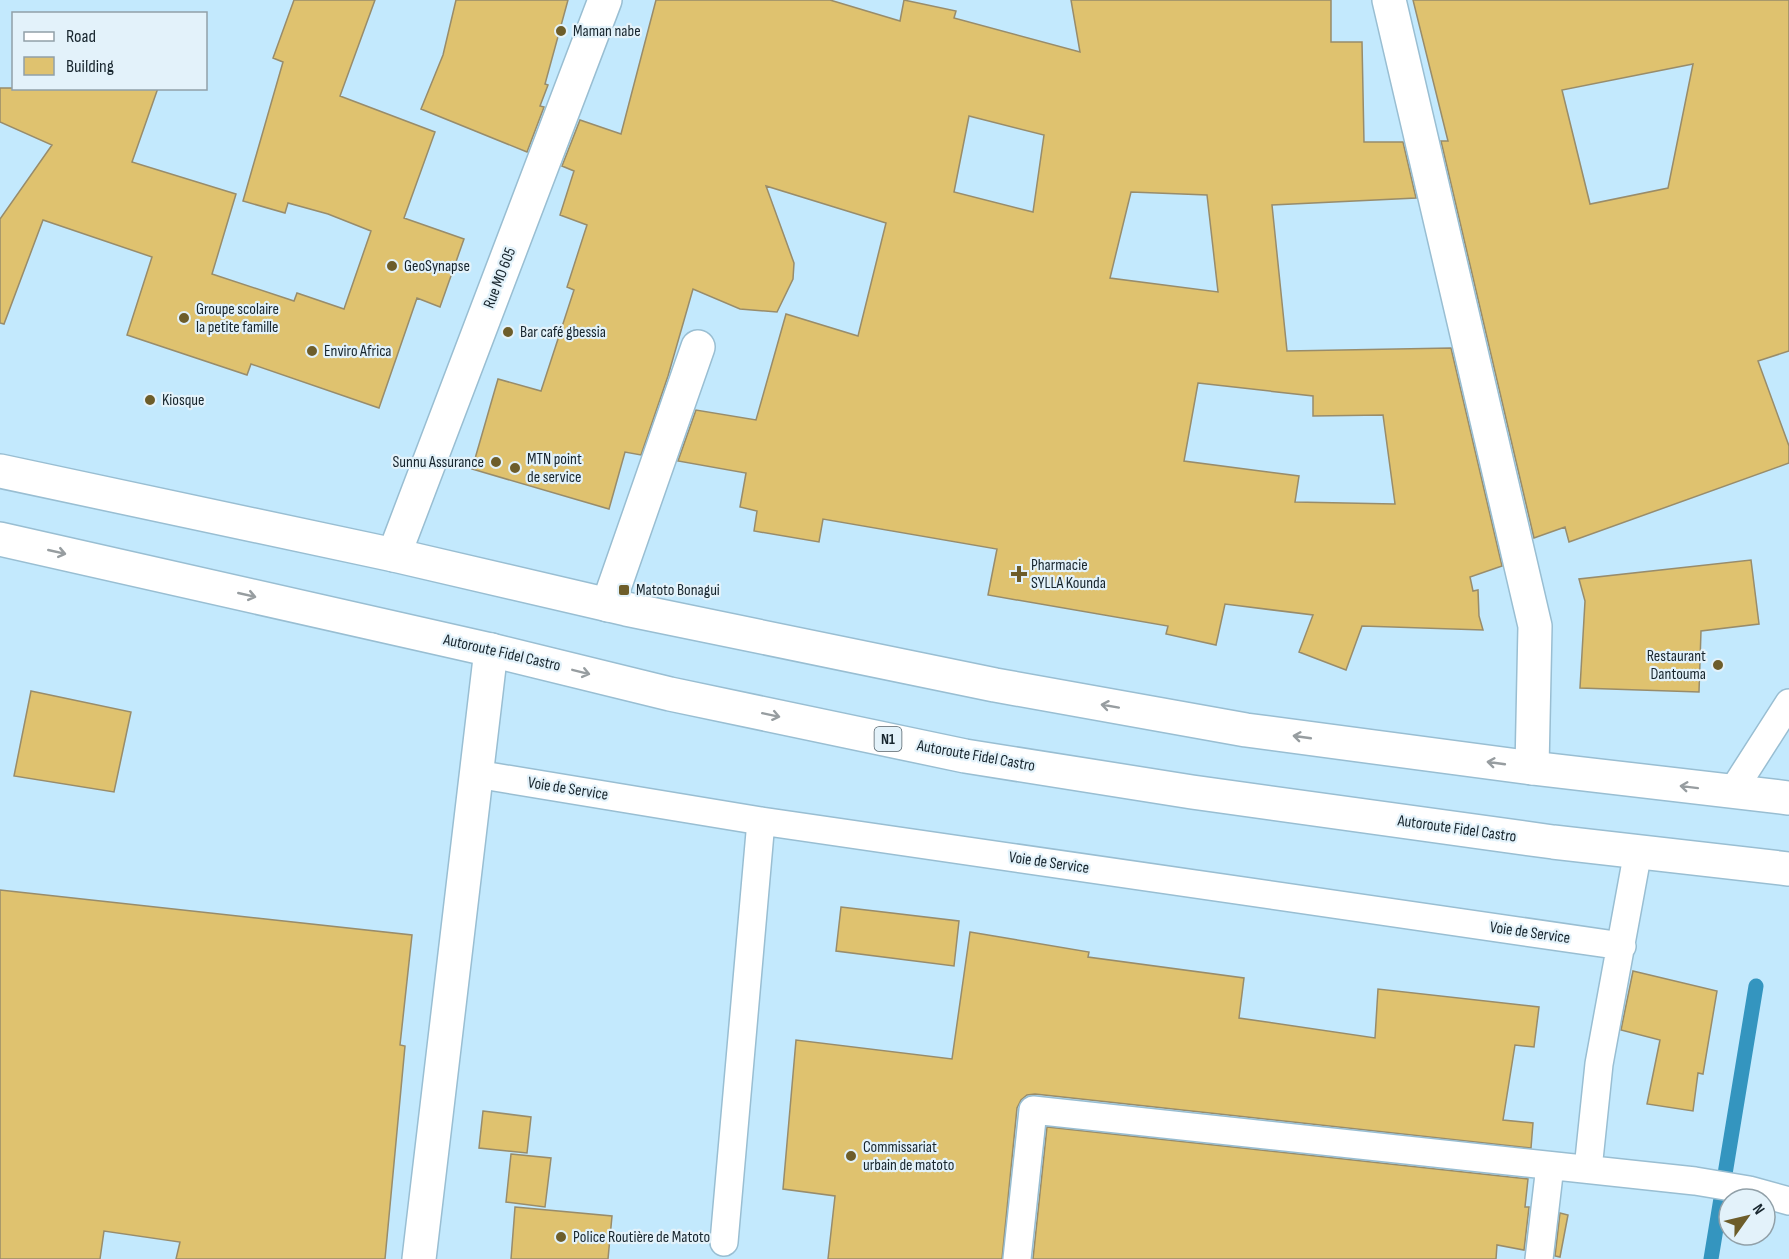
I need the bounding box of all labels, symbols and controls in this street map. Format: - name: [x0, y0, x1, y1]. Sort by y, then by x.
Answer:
- legend: [12, 12, 207, 90]
- place label: Maman nabe: [573, 22, 641, 41]
- marker: Maman nabe: [554, 24, 568, 38]
- text: Road: [66, 26, 96, 47]
- text: Building: [66, 56, 114, 77]
- street label: Rue MO 605: [480, 245, 520, 311]
- place label: GeoSynapse: [404, 257, 470, 276]
- marker: GeoSynapse: [385, 259, 399, 273]
- place label: Groupe scolaire la petite famille: [196, 300, 279, 337]
- marker: Groupe scolaire la petite famille: [177, 311, 191, 325]
- place label: Bar café gbessia: [520, 323, 606, 342]
- marker: Bar café gbessia: [501, 325, 515, 339]
- place label: Enviro Africa: [324, 342, 392, 361]
- marker: Enviro Africa: [305, 344, 319, 358]
- place label: Kiosque: [162, 391, 204, 410]
- marker: Kiosque: [143, 393, 157, 407]
- place label: MTN point de service: [527, 450, 582, 487]
- place label: Sunnu Assurance: [393, 453, 484, 472]
- marker: Sunnu Assurance: [489, 455, 503, 469]
- marker: MTN point de service: [508, 461, 522, 475]
- one-way arrow: [47, 547, 66, 558]
- place label: Pharmacie SYLLA Kounda: [1031, 556, 1106, 593]
- marker: Pharmacie SYLLA Kounda: [1012, 567, 1026, 581]
- place label: Matoto Bonagui: [636, 581, 720, 600]
- marker: Matoto Bonagui: [617, 583, 631, 597]
- one-way arrow: [238, 589, 257, 601]
- street label: Autoroute Fidel Castro: [441, 630, 562, 676]
- place label: Restaurant Dantouma: [1647, 647, 1706, 684]
- marker: Restaurant Dantouma: [1711, 658, 1725, 672]
- one-way arrow: [571, 666, 590, 678]
- one-way arrow: [1101, 700, 1120, 711]
- one-way arrow: [760, 710, 780, 721]
- road number: N1: [874, 727, 902, 751]
- one-way arrow: [1293, 732, 1313, 743]
- street label: Autoroute Fidel Castro: [915, 736, 1036, 776]
- one-way arrow: [1486, 758, 1506, 769]
- street label: Voie de Service: [527, 773, 609, 805]
- one-way arrow: [1680, 781, 1700, 792]
- street label: Autoroute Fidel Castro: [1396, 811, 1517, 847]
- street label: Voie de Service: [1008, 848, 1090, 878]
- street label: Voie de Service: [1489, 918, 1571, 948]
- place label: Commissariat urbain de matoto: [863, 1138, 954, 1175]
- marker: Commissariat urbain de matoto: [844, 1149, 858, 1163]
- north arrow: [1717, 1187, 1777, 1247]
- text: N: [1748, 1201, 1768, 1218]
- place label: Police Routière de Matoto: [573, 1228, 710, 1247]
- marker: Police Routière de Matoto: [554, 1230, 568, 1244]

